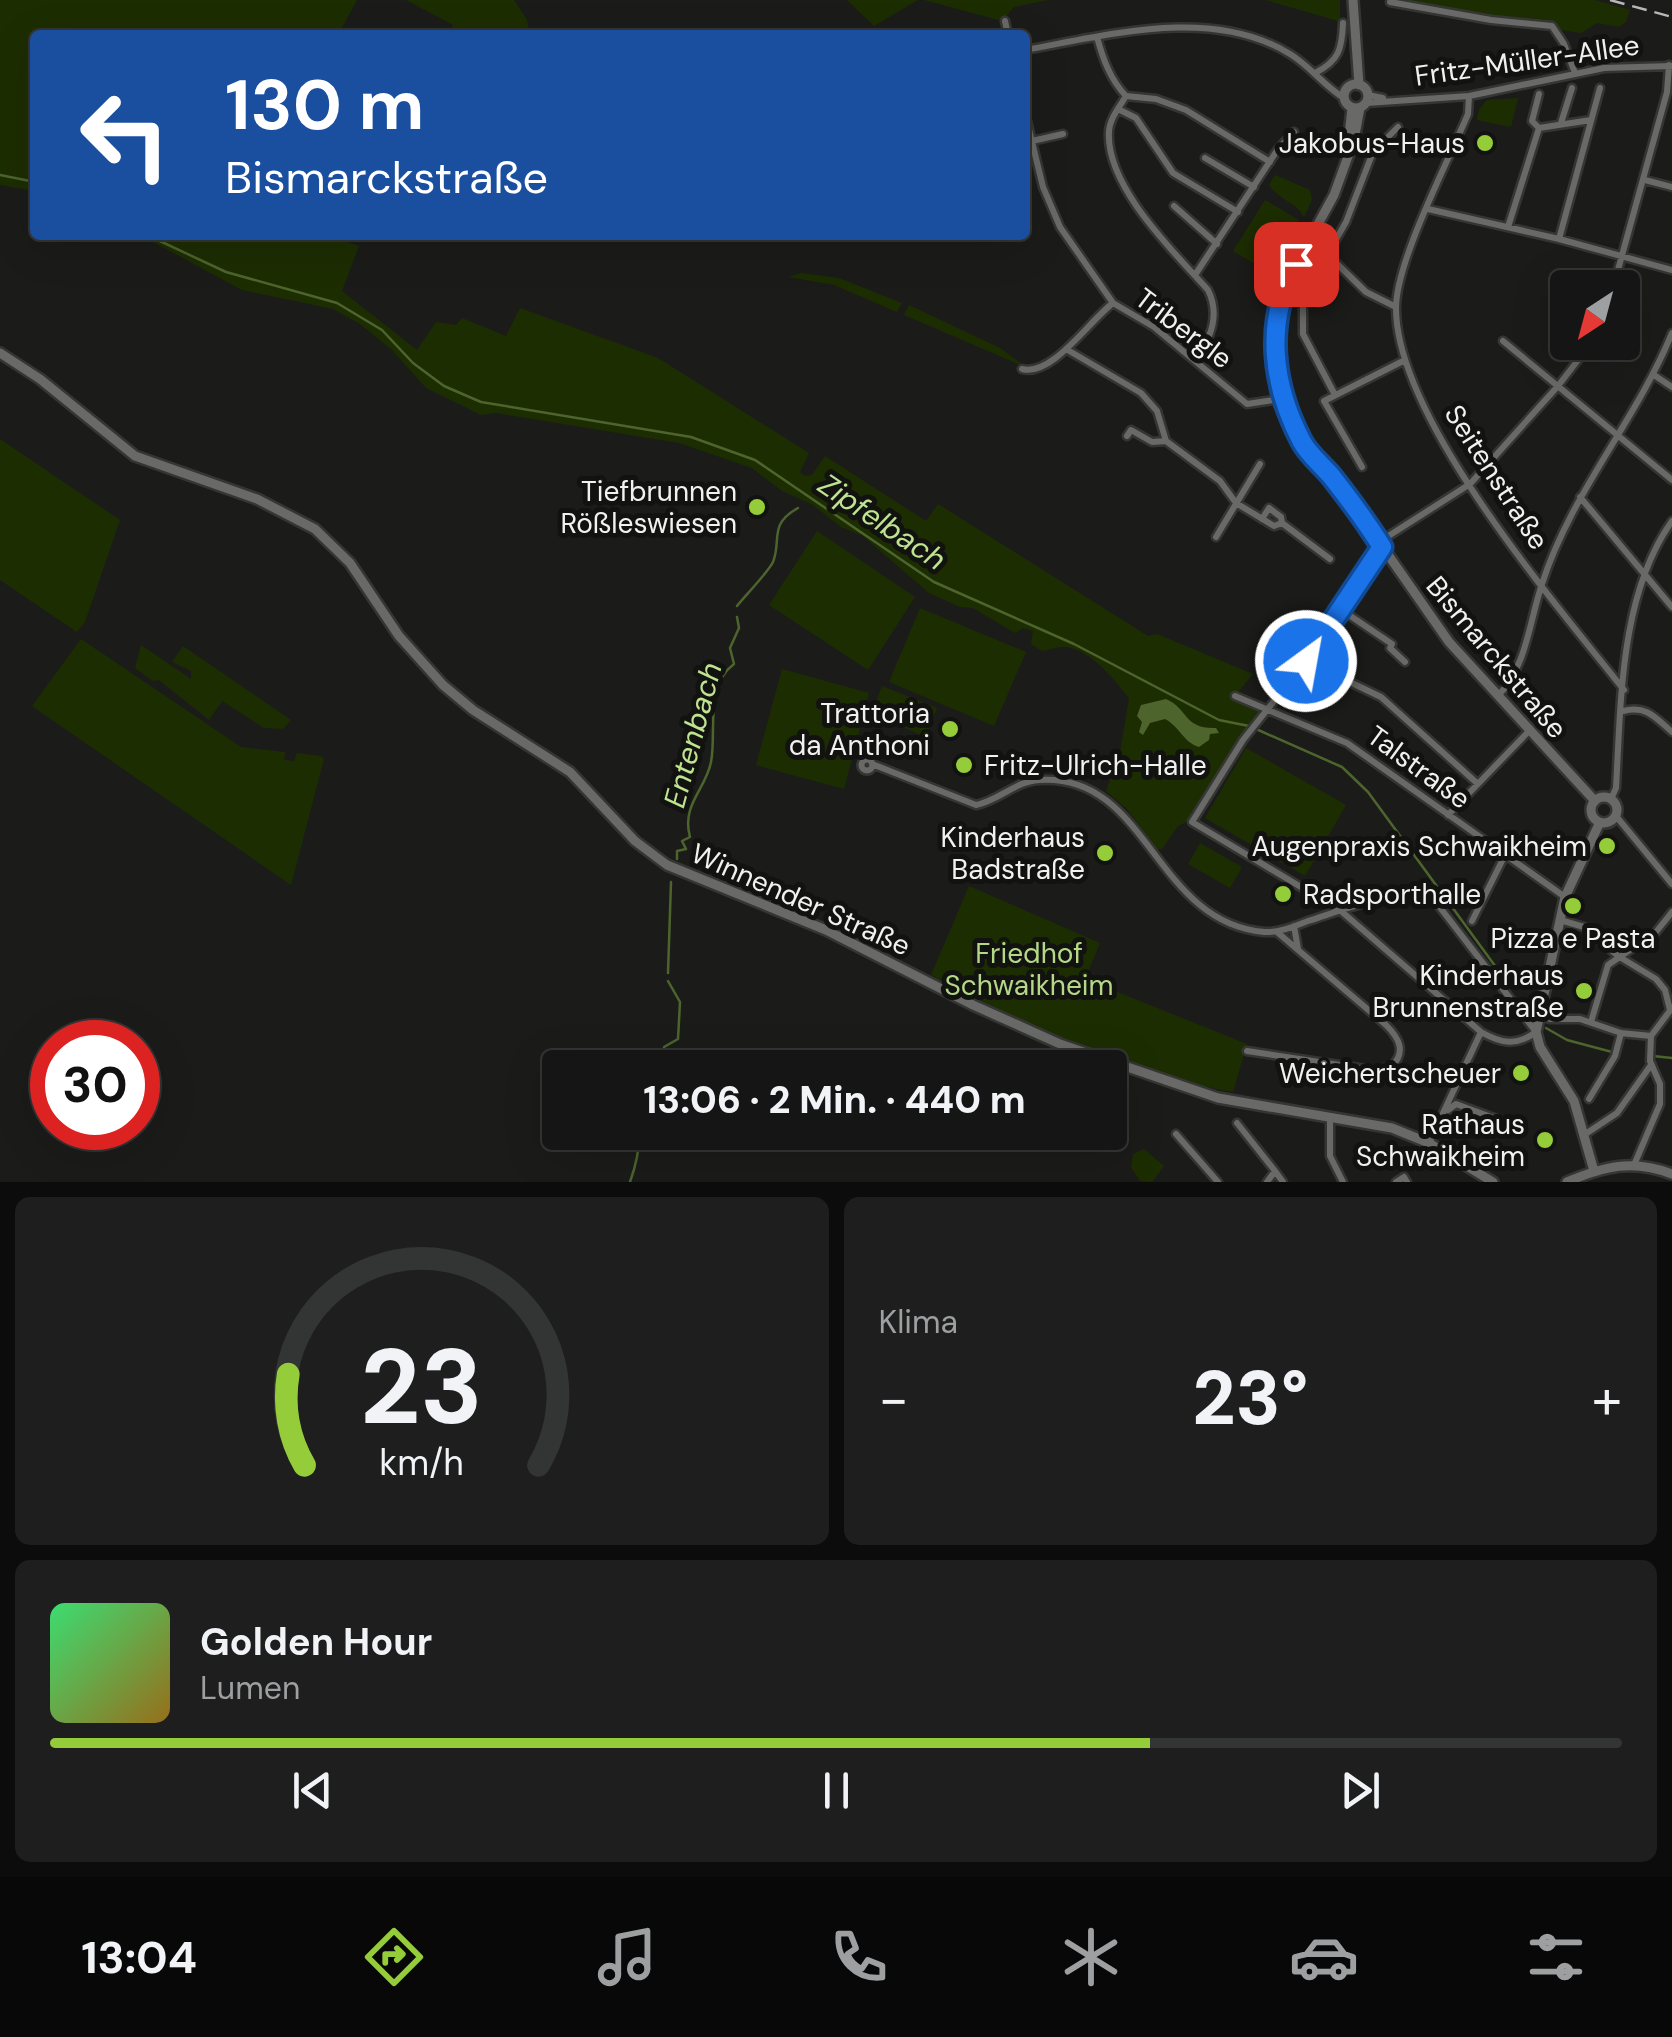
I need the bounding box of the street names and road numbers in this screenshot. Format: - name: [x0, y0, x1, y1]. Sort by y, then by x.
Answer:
- street label: Fritz-Müller-Allee: [1412, 26, 1642, 95]
- street label: Tribergle: [1128, 280, 1240, 377]
- street label: Seitenstraße: [1436, 398, 1557, 557]
- street label: Bismarckstraße: [1418, 568, 1575, 746]
- street label: Talstraße: [1360, 717, 1478, 817]
- street label: Winnender Straße: [685, 835, 916, 964]

